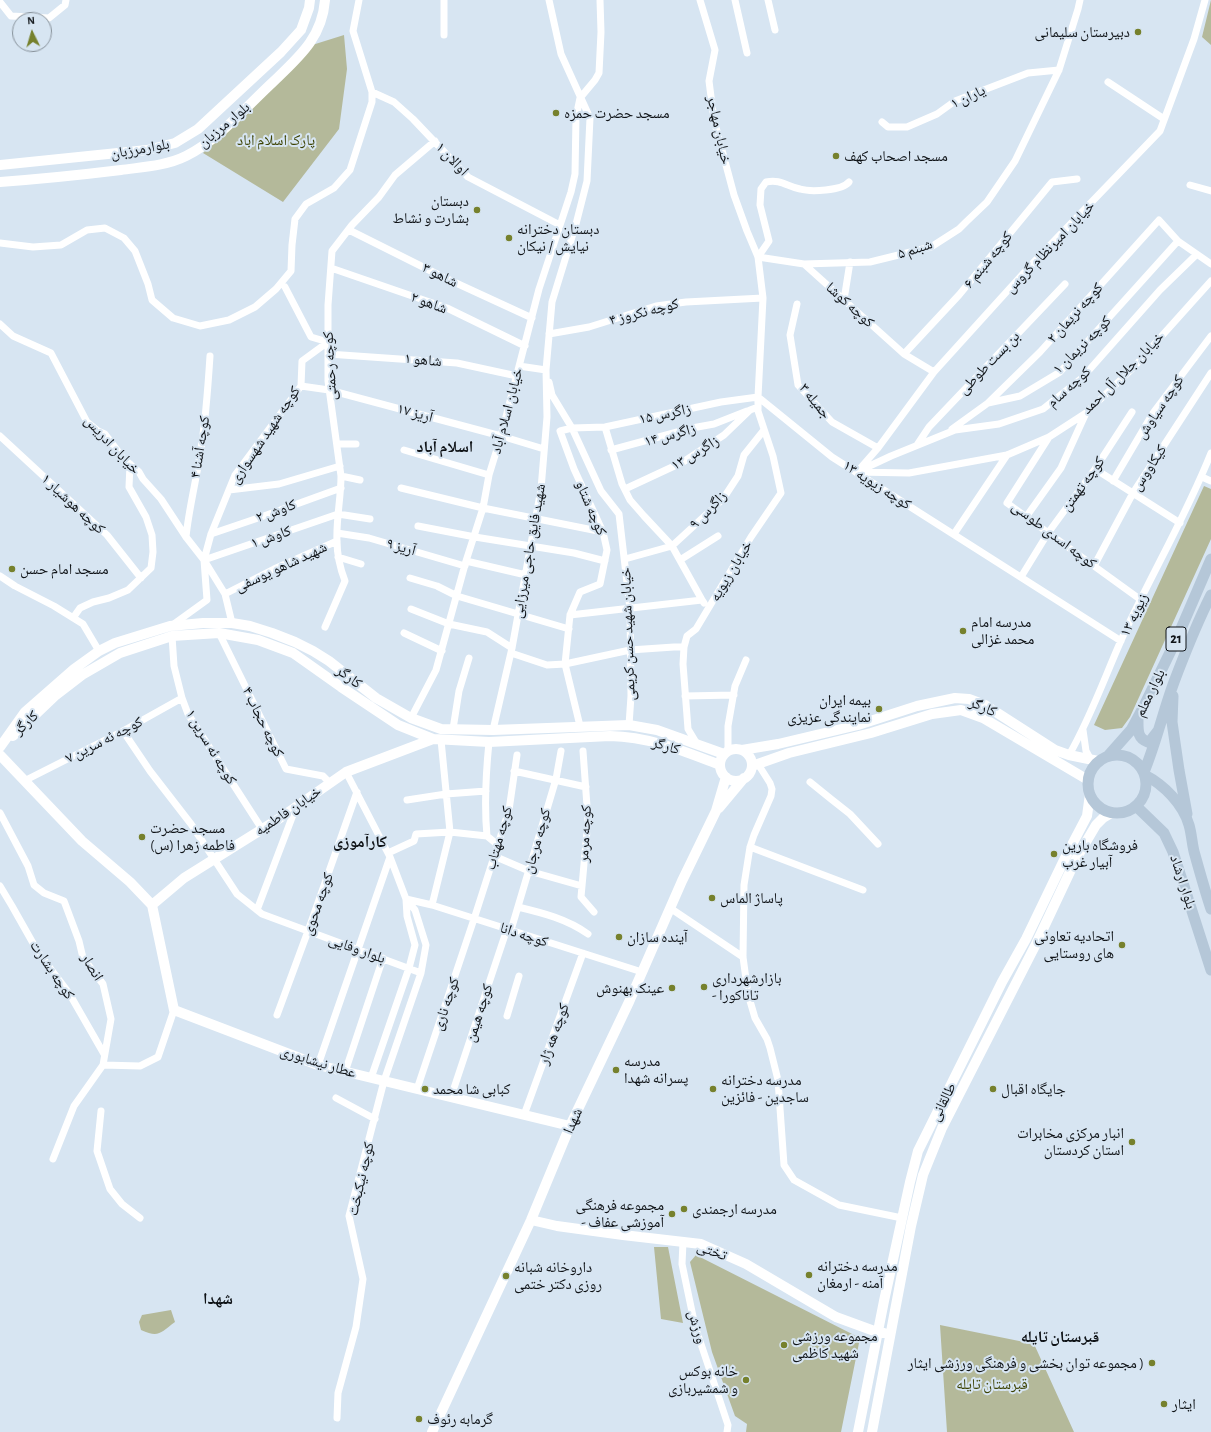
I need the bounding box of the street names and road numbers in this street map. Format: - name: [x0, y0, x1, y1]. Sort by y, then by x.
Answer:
- street label: یاران ۱: [948, 81, 988, 113]
- street label: خیابان مهاجر: [703, 94, 735, 166]
- street label: بلوار مرزبان: [194, 98, 254, 152]
- street label: بلوارمرزبان: [109, 135, 171, 163]
- street label: اوالان ۱: [432, 138, 472, 180]
- street label: خیابان امیرنظام گروس: [1001, 197, 1099, 297]
- street label: کوچه شبنم ۶: [960, 228, 1016, 292]
- street label: شبنم ۵: [895, 235, 935, 263]
- street label: شاهو ۳: [419, 259, 461, 291]
- street label: کوچه کوشا: [822, 279, 878, 331]
- street label: کوچه نریمان ۲: [1043, 279, 1107, 347]
- street label: شاهو ۲: [408, 288, 450, 318]
- street label: کوچه نکروز ۴: [607, 295, 681, 329]
- street label: کوچه نریمان ۱: [1049, 312, 1115, 378]
- street label: بن بست طوطی: [954, 328, 1024, 398]
- street label: خیابان جلال آل احمد: [1078, 328, 1168, 418]
- street label: کوچه رحمتی: [319, 331, 341, 401]
- street label: شاهو ۱: [404, 349, 442, 371]
- street label: کوچه سام: [1043, 363, 1095, 411]
- street label: خیابان اسلام آباد: [487, 366, 527, 456]
- street label: کوچه سیاوش: [1132, 372, 1188, 442]
- street label: جمیله ۳: [795, 379, 835, 423]
- street label: کوچه شهید شهسواری: [226, 383, 304, 487]
- street label: آریز ۱۷: [395, 400, 435, 426]
- street label: زاگرس ۱۵: [637, 400, 693, 428]
- street label: خیابان ادریس: [80, 412, 144, 478]
- street label: کوچه آشنا ۴: [186, 415, 214, 479]
- street label: زاگرس ۱۴: [642, 419, 698, 451]
- street label: زاگرس ۱۳: [668, 432, 722, 474]
- street label: کیکاووس: [1127, 441, 1171, 495]
- street label: کوچه تهمتن: [1057, 453, 1109, 515]
- street label: کوچه زیویه ۱۳: [839, 456, 915, 514]
- street label: کوچه هوشیار ۱: [37, 470, 109, 538]
- street label: کوچه شتاو: [571, 478, 611, 538]
- street label: شهید فایق حاجی میرزایی: [508, 482, 550, 620]
- street label: زاگرس ۹: [686, 487, 730, 533]
- street label: کاوش ۲: [253, 495, 299, 527]
- street label: کوچه اسدی طوسی: [1008, 497, 1100, 573]
- street label: کاوش ۱: [248, 522, 294, 552]
- street label: آریز ۹: [384, 534, 418, 560]
- street label: خیابان زیویه: [706, 537, 756, 605]
- street label: شهید شاهو یوسفی: [232, 538, 330, 596]
- street label: خیابان شهید حسن کریمی: [617, 567, 639, 701]
- street label: زیویه ۱۳: [1116, 590, 1152, 640]
- road number: 21: [1166, 627, 1186, 651]
- street label: کارگر: [332, 661, 366, 693]
- street label: بلوار معلم: [1131, 666, 1169, 720]
- street label: کوچه حجاب ۴: [238, 684, 288, 760]
- street label: کارگر: [967, 693, 999, 721]
- street label: کوچه ئه سرین ۱: [182, 706, 240, 788]
- street label: کارگر: [10, 707, 42, 739]
- street label: کوچه ئه سرین ۷: [62, 713, 146, 767]
- street label: کارگر: [650, 733, 682, 759]
- street label: خیابان فاطمیه: [251, 782, 325, 840]
- street label: کوچه مهتاب: [481, 804, 517, 872]
- street label: کوچه مرمر: [574, 805, 596, 863]
- street label: کوچه مرجان: [519, 806, 555, 876]
- street label: بلوار ارشاد: [1166, 853, 1200, 911]
- street label: کوچه محوی: [298, 870, 338, 938]
- street label: کوچه دانا: [498, 919, 550, 951]
- street label: بلوار وفایی: [326, 930, 388, 968]
- street label: کوچه بشارت: [26, 937, 78, 1003]
- street label: انصار: [77, 950, 107, 984]
- street label: کوچه ناری: [429, 975, 463, 1033]
- street label: کوچه هیمن: [461, 982, 497, 1044]
- street label: کوچه هه ژار: [535, 1001, 573, 1067]
- street label: عطار نیشابوری: [278, 1042, 358, 1082]
- street label: طالقانی: [926, 1080, 960, 1124]
- street label: شهدا: [559, 1105, 587, 1137]
- street label: کوچه نیکبخت: [344, 1140, 378, 1218]
- street label: تختی: [694, 1237, 730, 1265]
- street label: ورزش: [684, 1308, 710, 1346]

